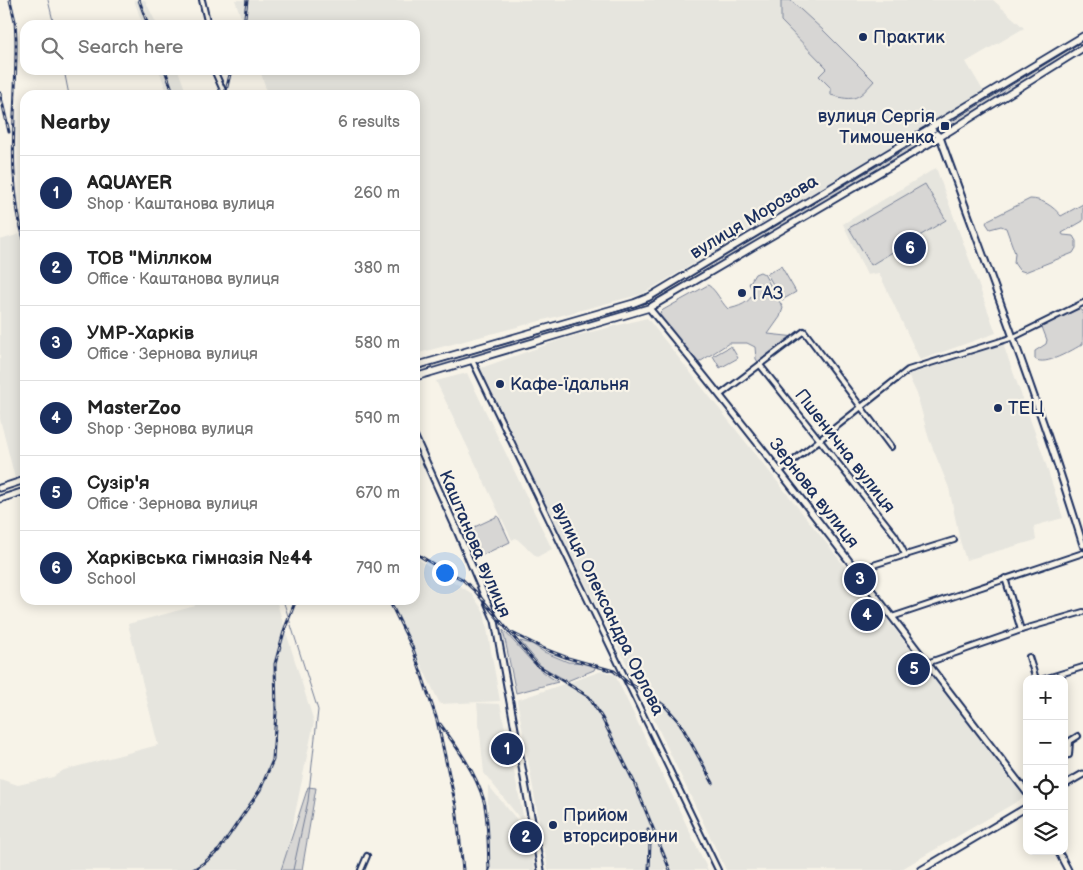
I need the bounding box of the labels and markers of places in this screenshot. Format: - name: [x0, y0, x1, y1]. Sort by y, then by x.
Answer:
- place label: Практик: [873, 27, 945, 48]
- marker: Практик: [857, 31, 869, 43]
- place label: вулиця Сергія Тимошенка: [818, 106, 935, 148]
- marker: вулиця Сергія Тимошенка: [939, 120, 951, 132]
- pin: 6: [894, 229, 926, 267]
- place label: ГАЗ: [752, 283, 784, 304]
- marker: ГАЗ: [736, 287, 748, 299]
- place label: Кафе-їдальня: [510, 374, 629, 395]
- marker: Кафе-їдальня: [494, 378, 506, 390]
- place label: ТЕЦ: [1008, 398, 1044, 419]
- marker: ТЕЦ: [992, 402, 1004, 414]
- pin: 3: [844, 560, 876, 598]
- pin: 4: [851, 596, 883, 634]
- pin: 5: [898, 650, 930, 688]
- pin: 1: [491, 730, 523, 768]
- place label: Прийом вторсировини: [563, 805, 678, 847]
- pin: 2: [510, 818, 542, 856]
- marker: Прийом вторсировини: [547, 819, 559, 831]

